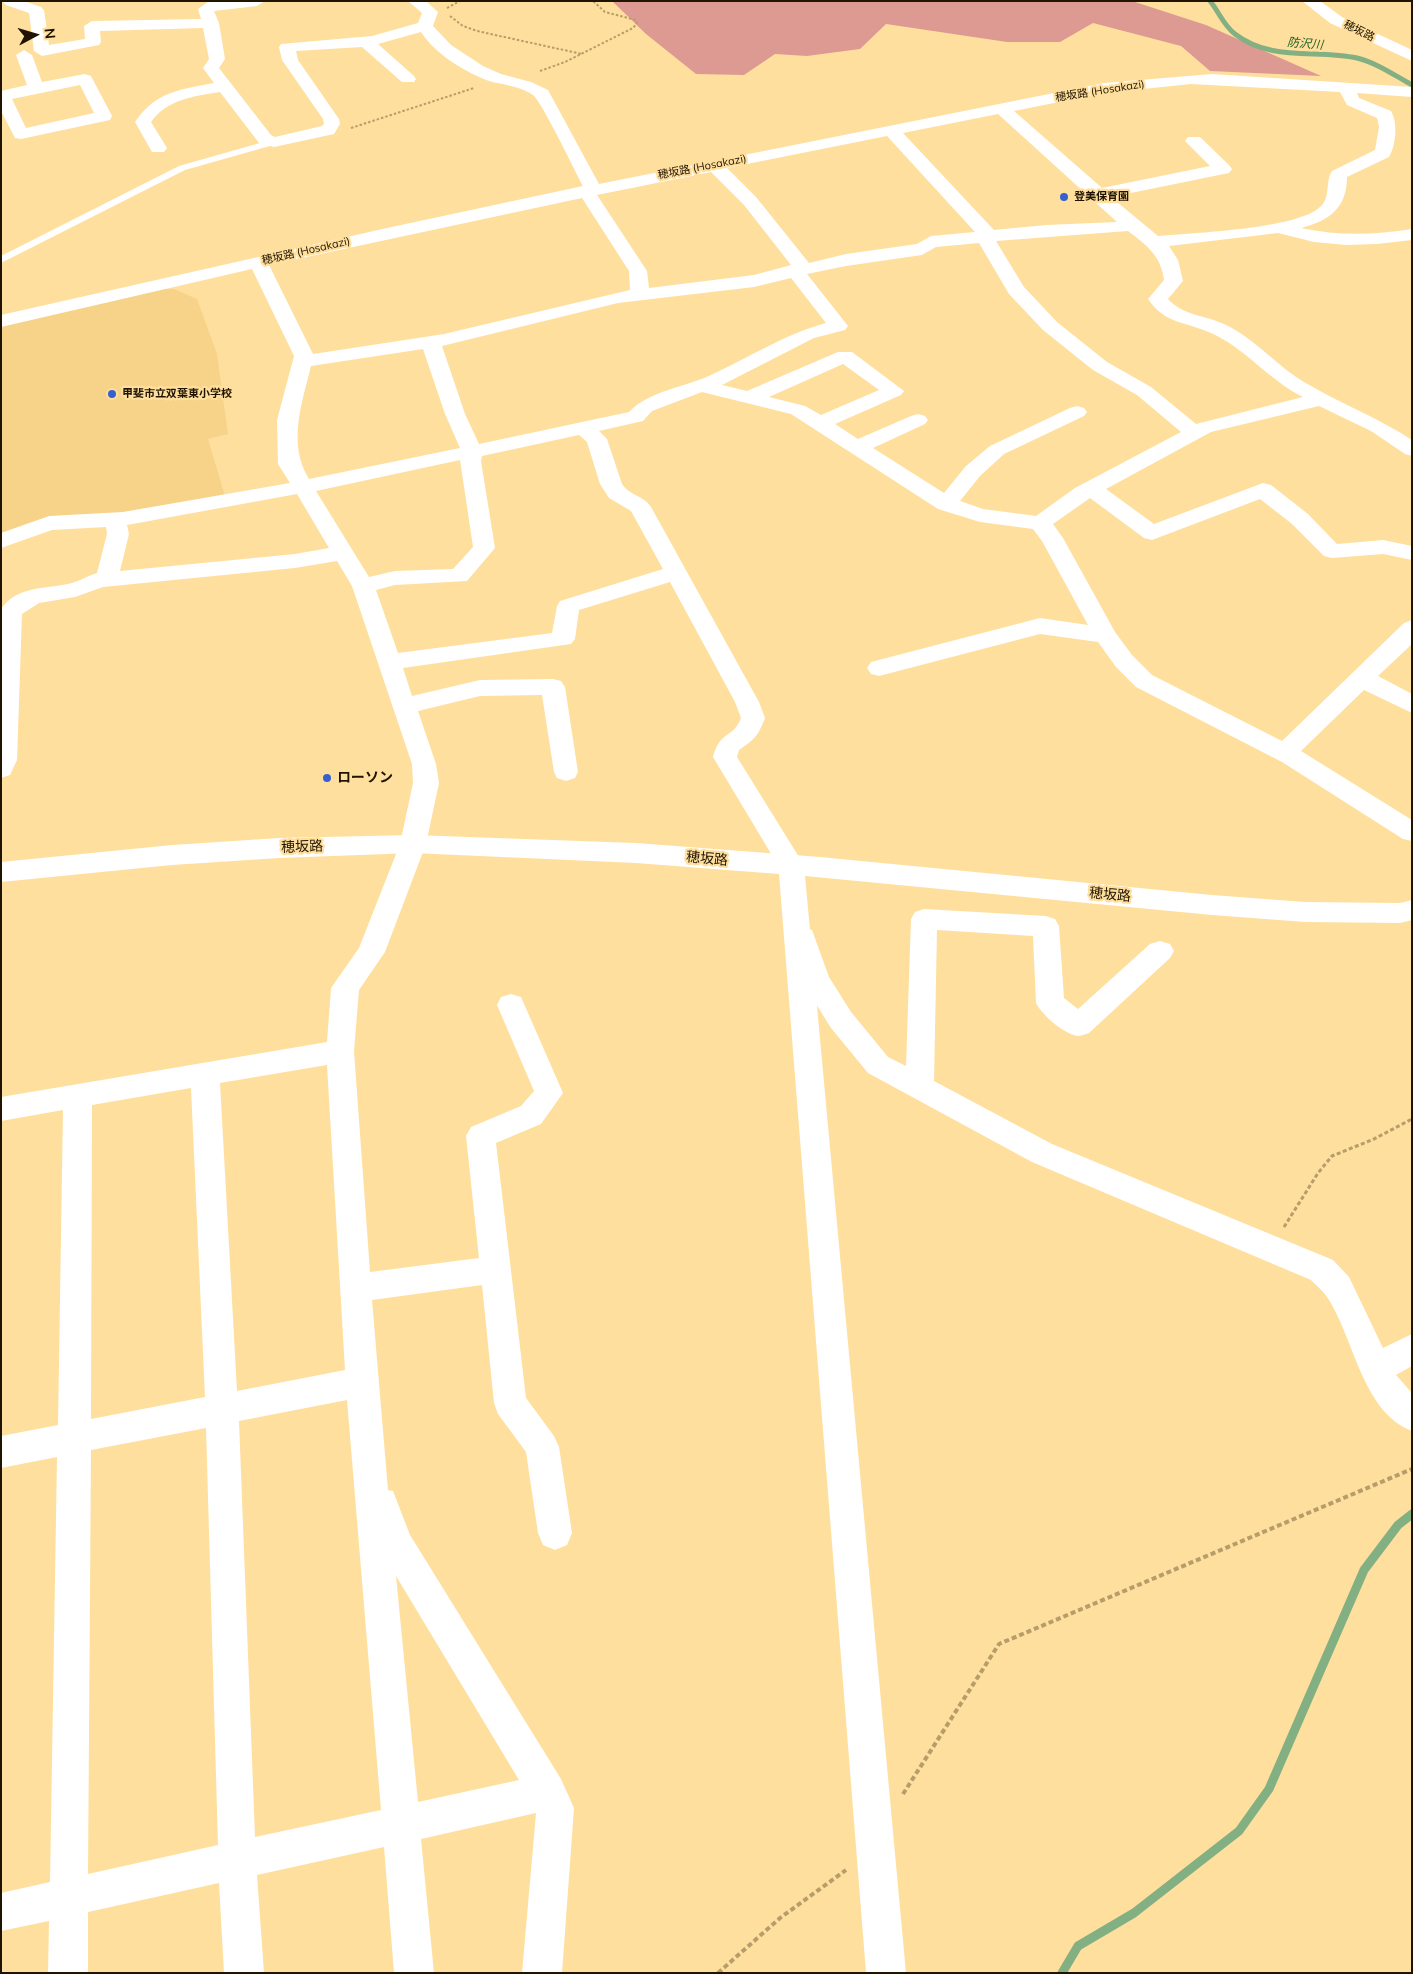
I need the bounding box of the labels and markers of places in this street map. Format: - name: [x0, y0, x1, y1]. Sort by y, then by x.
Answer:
- place label: 登美保育園: [1074, 190, 1129, 204]
- marker: 登美保育園: [1058, 191, 1070, 203]
- place label: 甲斐市立双葉東小学校: [122, 387, 232, 401]
- marker: 甲斐市立双葉東小学校: [106, 388, 118, 400]
- place label: ローソン: [337, 770, 393, 786]
- marker: ローソン: [321, 772, 333, 784]

